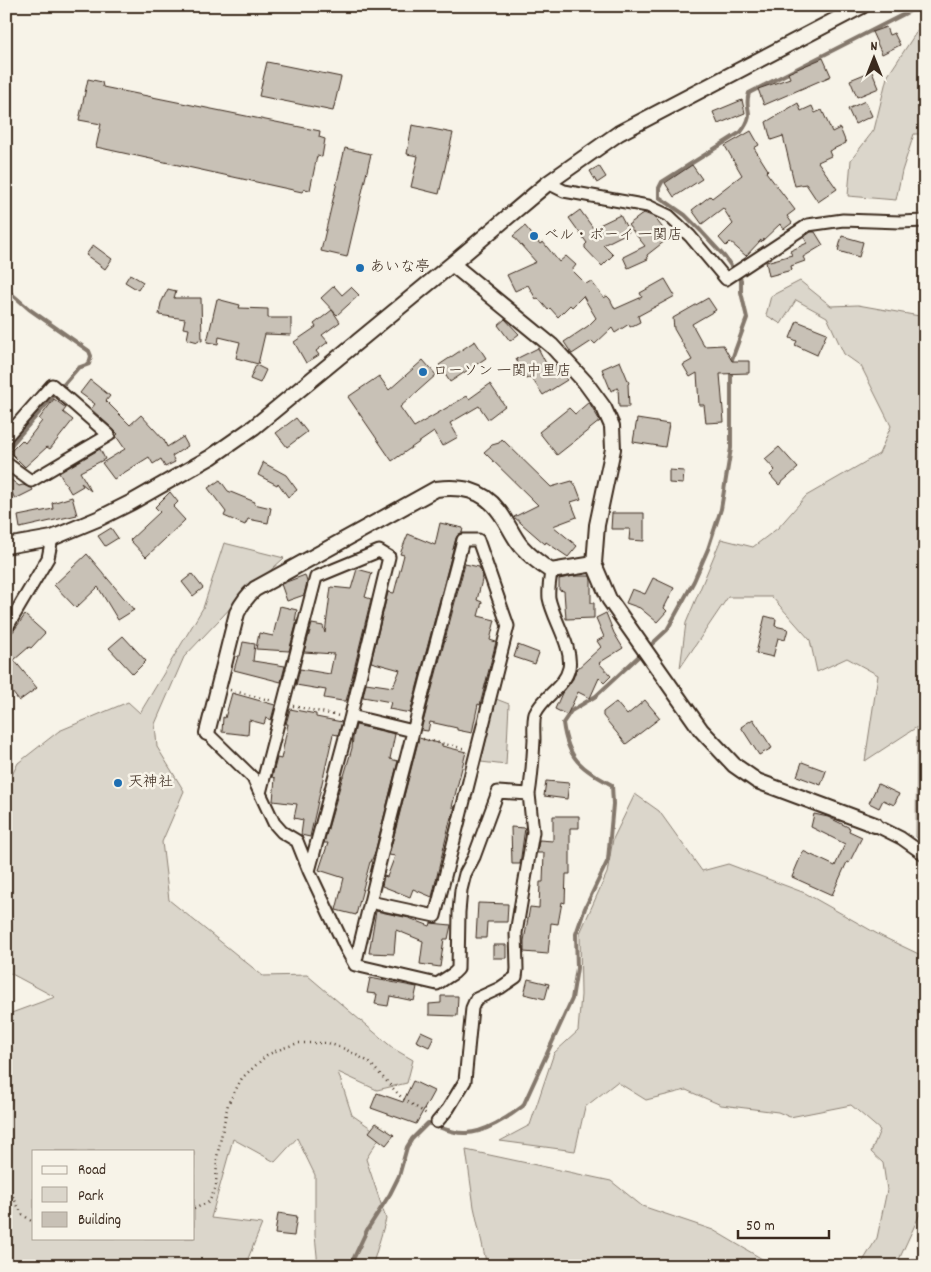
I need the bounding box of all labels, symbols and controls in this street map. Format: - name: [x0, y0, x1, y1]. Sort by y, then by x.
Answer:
- north arrow: [848, 32, 898, 82]
- text: N: [871, 37, 878, 57]
- place label: ベル・ボーイ 一関店: [544, 225, 682, 247]
- marker: ベル・ボーイ 一関店: [528, 230, 540, 242]
- place label: あいな亭: [370, 257, 430, 279]
- marker: あいな亭: [354, 262, 366, 274]
- place label: ローソン 一関中里店: [433, 361, 571, 383]
- marker: ローソン 一関中里店: [417, 366, 429, 378]
- place label: 天神社: [128, 772, 173, 794]
- marker: 天神社: [112, 777, 124, 789]
- legend: [32, 1150, 195, 1240]
- text: Road: [78, 1160, 106, 1182]
- text: Park: [78, 1186, 104, 1208]
- scale bar: [738, 1207, 830, 1239]
- text: Building: [78, 1210, 121, 1232]
- text: 50 m: [746, 1216, 775, 1238]

